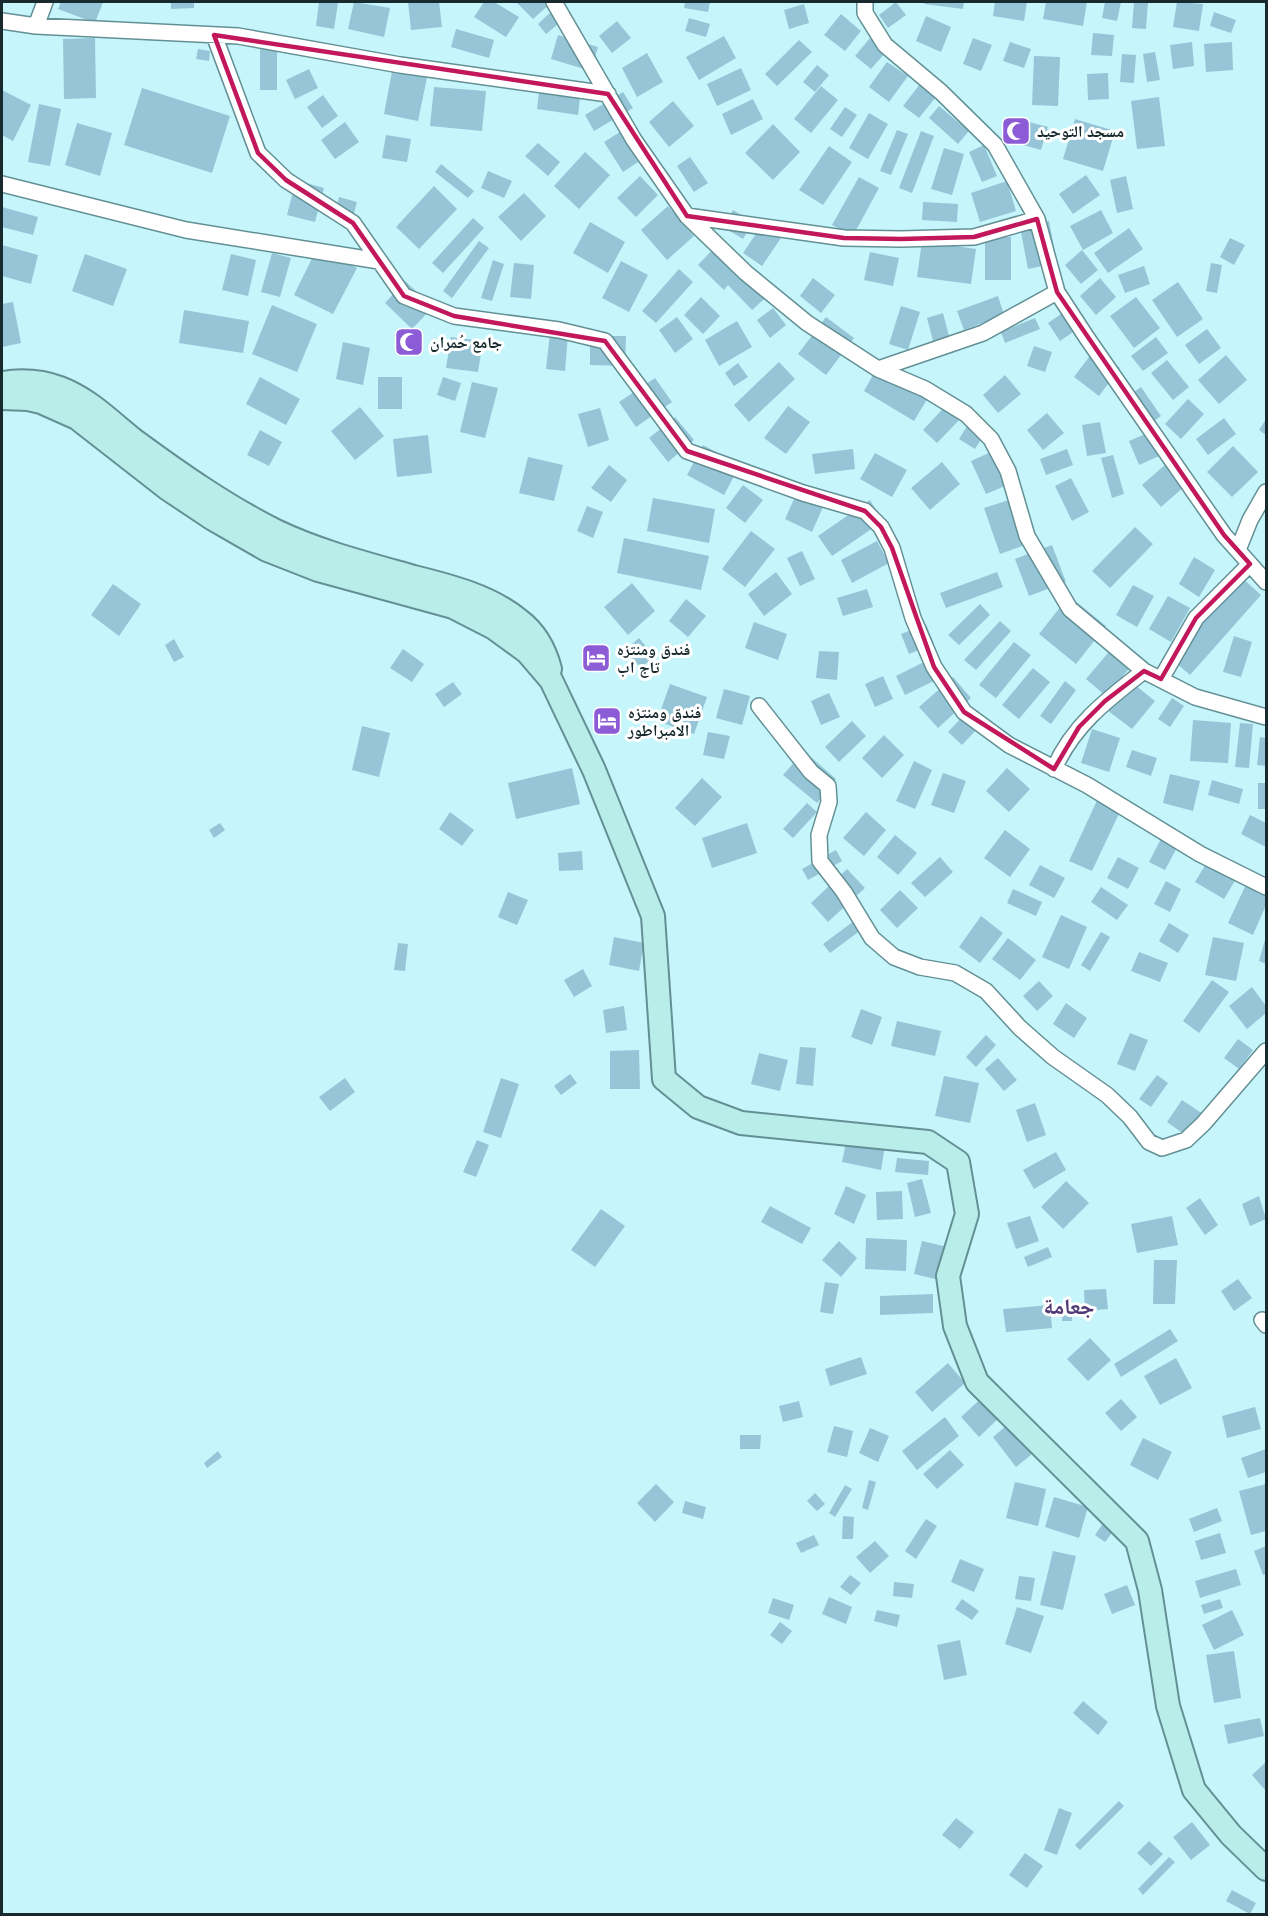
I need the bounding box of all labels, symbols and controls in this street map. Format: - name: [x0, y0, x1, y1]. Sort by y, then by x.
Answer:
- mosque icon: مسجد التوحيد: [1000, 115, 1032, 147]
- place label: مسجد التوحيد: [1037, 121, 1124, 141]
- mosque icon: جامع حُمران: [393, 326, 425, 358]
- place label: جامع حُمران: [430, 332, 502, 353]
- place label: فندق ومنتزه تاج اب: [617, 639, 690, 678]
- hotel icon: فندق ومنتزه تاج اب: [580, 642, 612, 674]
- place label: فندق ومنتزه الامبراطور: [627, 702, 701, 740]
- hotel icon: فندق ومنتزه الامبراطور: [591, 705, 623, 737]
- district label: جعامة: [1043, 1292, 1095, 1320]

